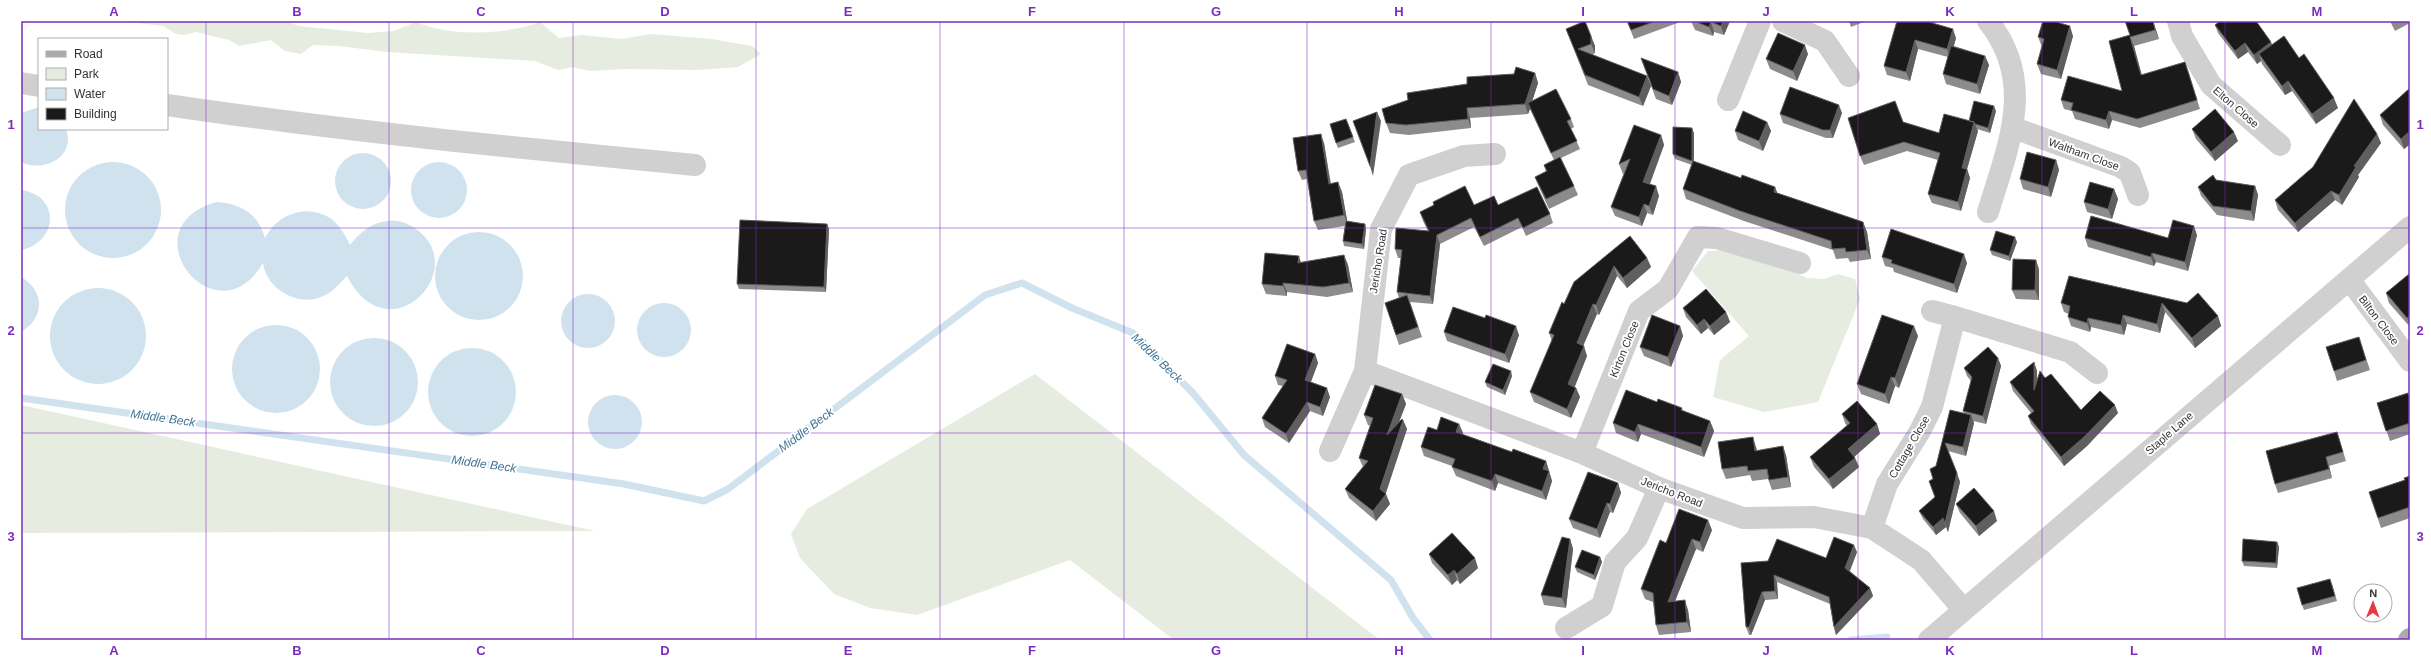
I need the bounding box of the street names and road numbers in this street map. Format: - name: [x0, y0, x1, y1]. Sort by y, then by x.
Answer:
- street label: Elton Close: [2211, 84, 2261, 130]
- street label: Waltham Close: [2047, 136, 2121, 172]
- street label: Jericho Road: [1367, 228, 1389, 294]
- street label: Bilton Close: [2357, 293, 2401, 347]
- street label: Kirton Close: [1607, 319, 1641, 379]
- street label: Staple Lane: [2143, 409, 2195, 457]
- street label: Cottage Close: [1886, 414, 1932, 480]
- street label: Jericho Road: [1640, 475, 1704, 509]

